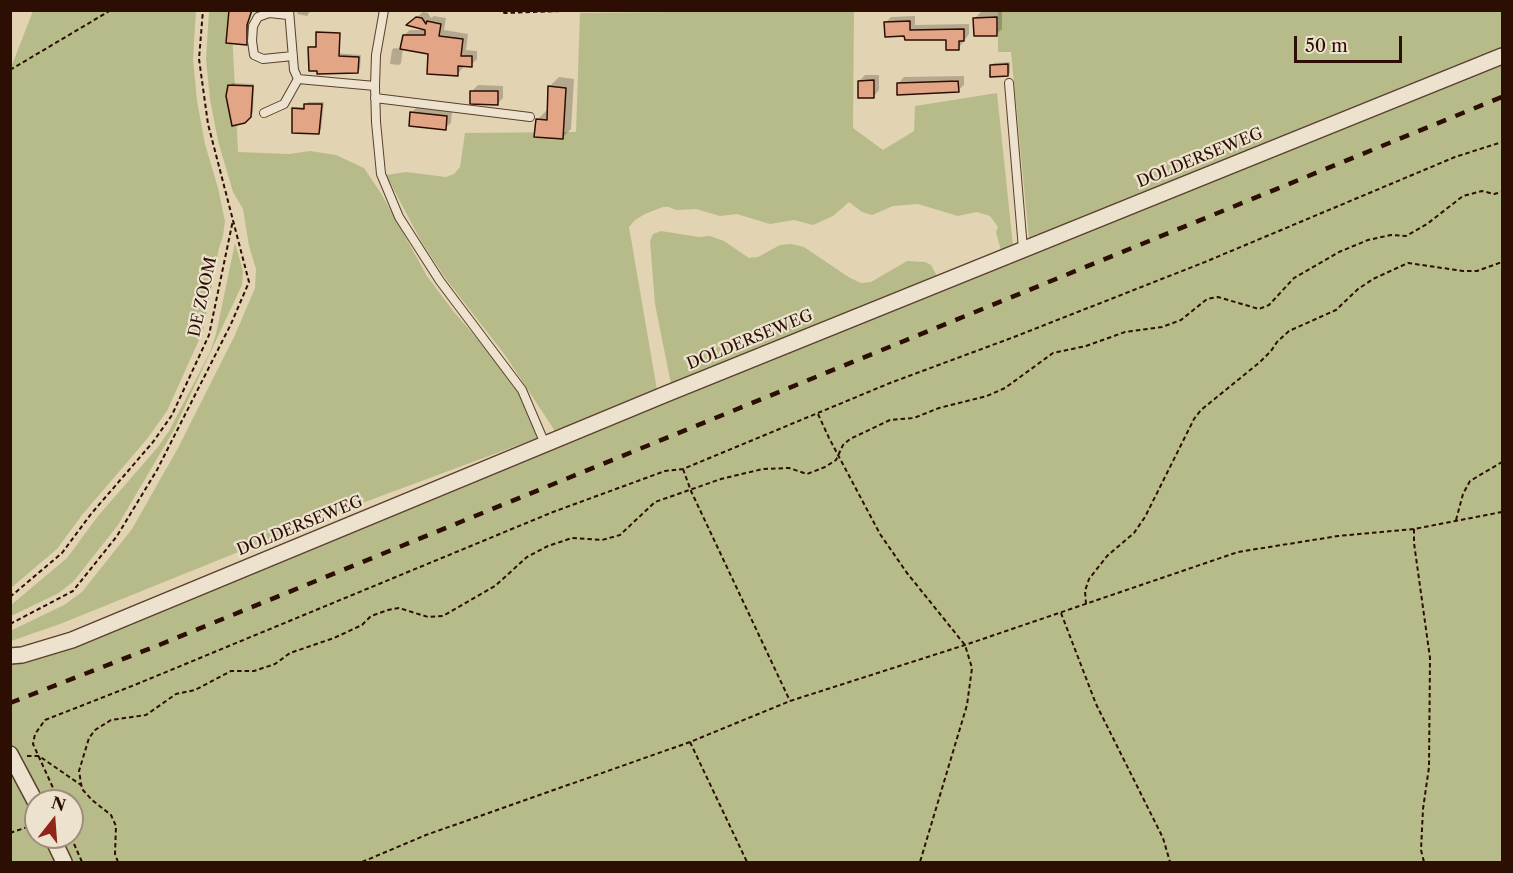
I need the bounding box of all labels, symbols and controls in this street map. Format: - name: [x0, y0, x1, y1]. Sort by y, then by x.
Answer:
- scale bar: [1297, 24, 1405, 62]
- text: 50 m: [1305, 35, 1348, 57]
- street label: DOLDERSEWEG: [1134, 124, 1266, 192]
- street label: DE ZOOM: [185, 255, 221, 339]
- street label: DOLDERSEWEG: [684, 306, 816, 374]
- street label: DOLDERSEWEG: [234, 492, 366, 560]
- north arrow: [24, 789, 84, 849]
- text: N: [49, 792, 68, 815]

